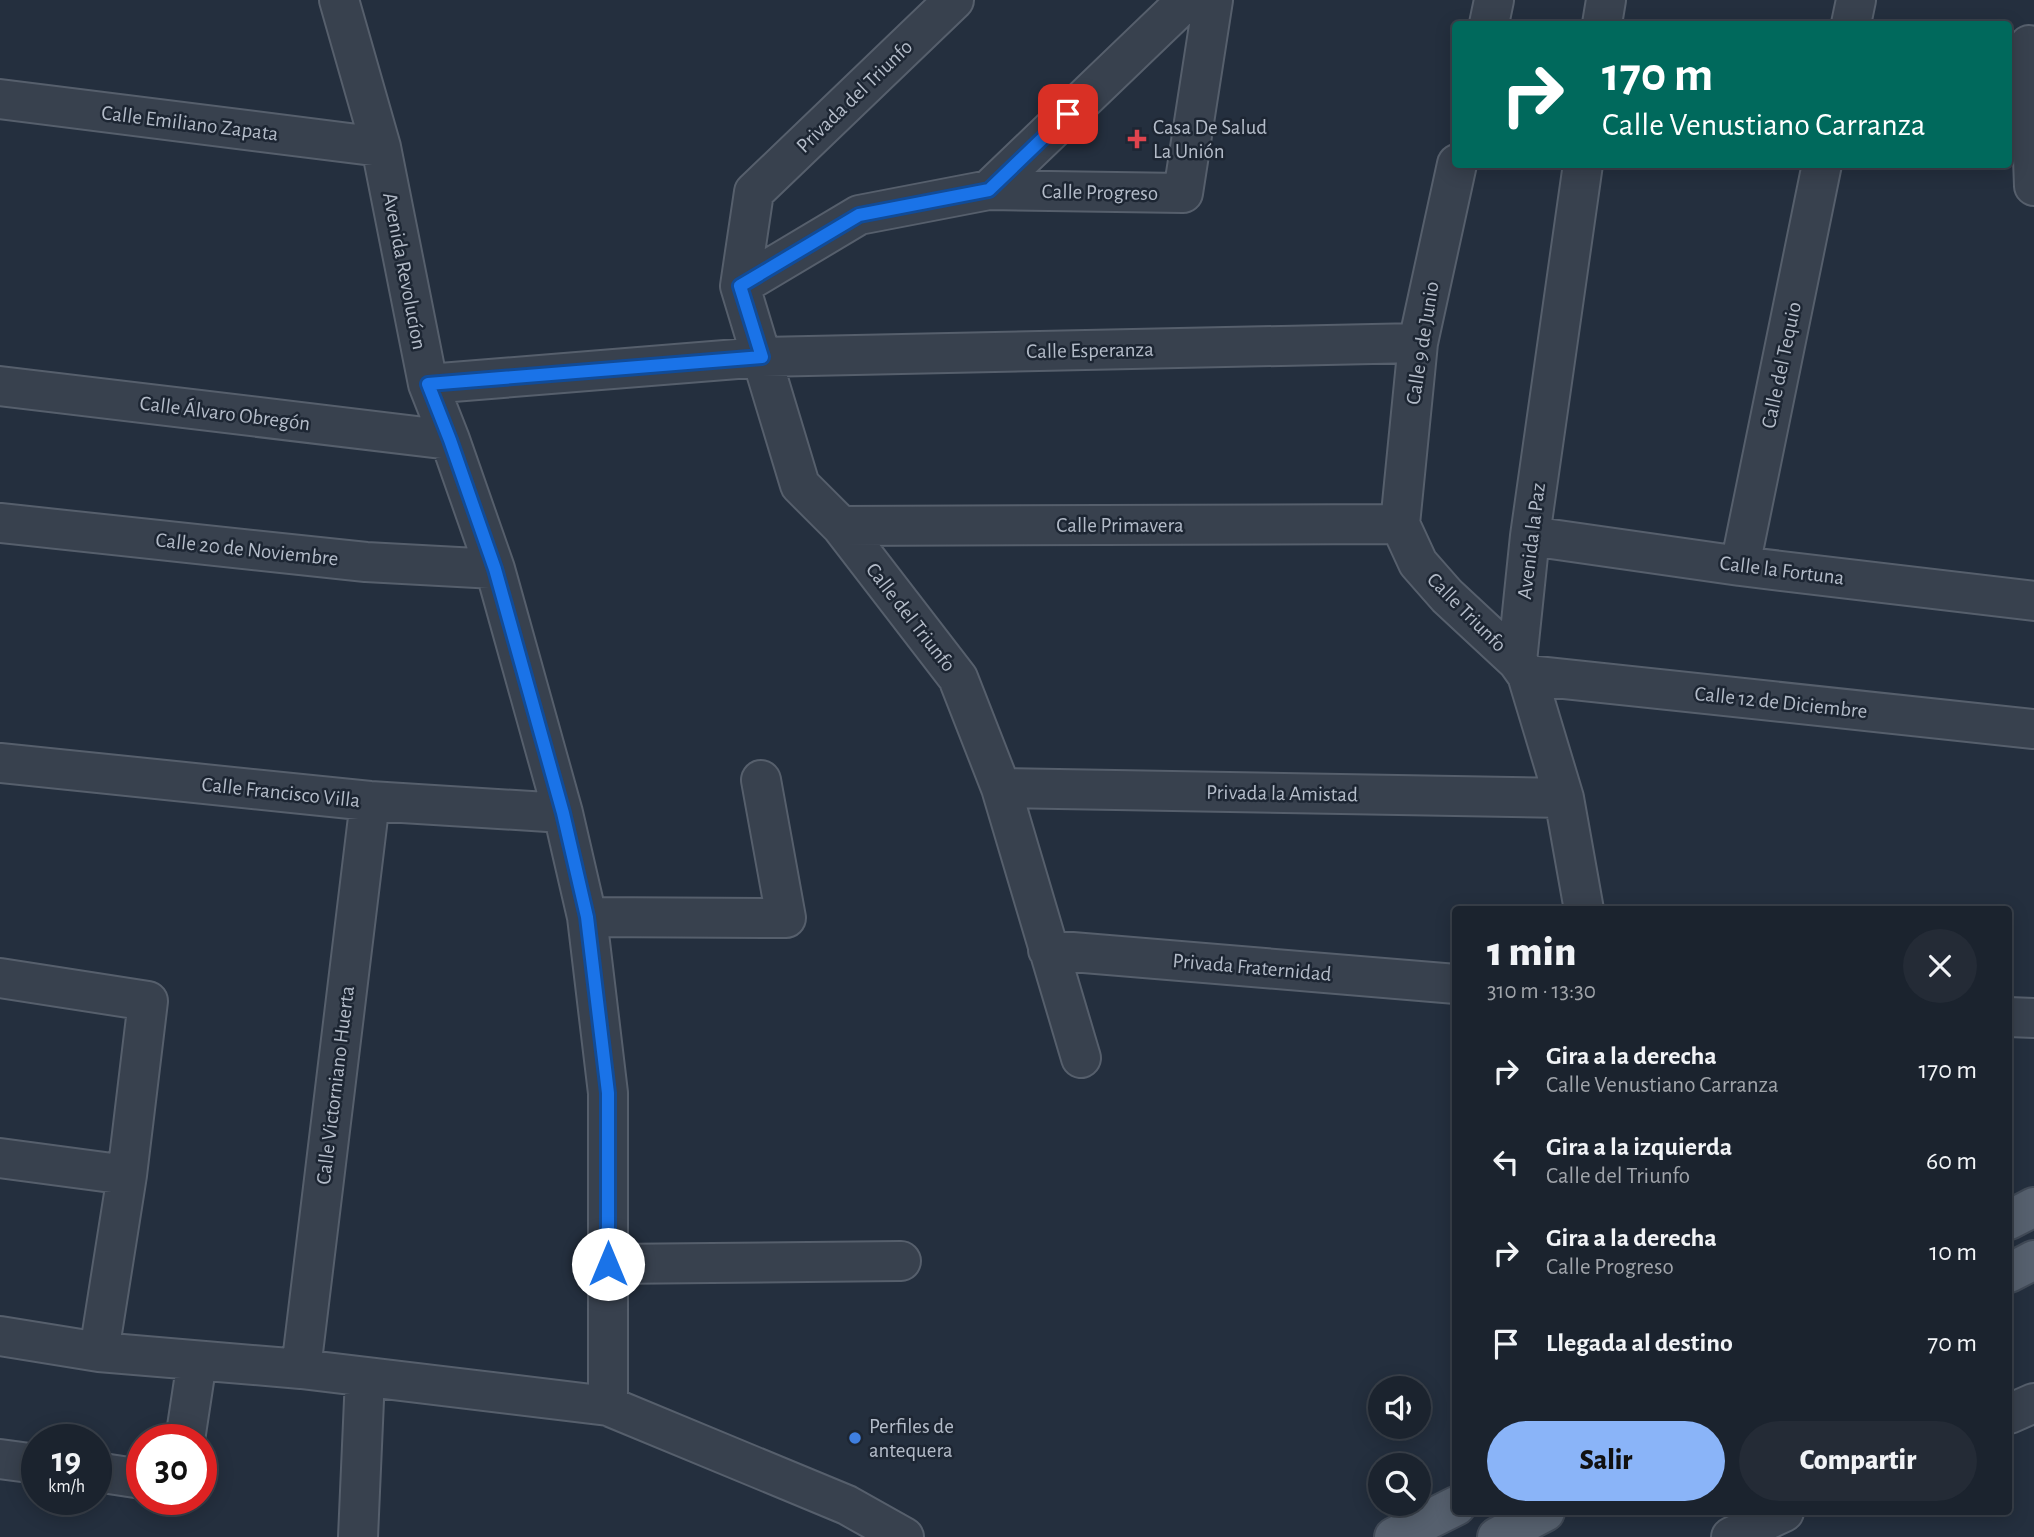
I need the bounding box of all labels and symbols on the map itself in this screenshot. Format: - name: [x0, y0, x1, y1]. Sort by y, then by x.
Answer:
- street label: Privada del Triunfo: [792, 36, 916, 157]
- pin: [1038, 84, 1098, 144]
- street label: Calle Emiliano Zapata: [100, 102, 280, 145]
- place label: Casa De Salud La Unión: [1153, 117, 1267, 162]
- marker: Casa De Salud La Unión: [1127, 129, 1147, 149]
- street label: Calle Progreso: [1042, 181, 1158, 204]
- street label: Avenida Revolucíon: [379, 191, 430, 351]
- street label: Calle 9 de Junio: [1402, 280, 1443, 406]
- street label: Calle del Tequio: [1758, 300, 1805, 430]
- street label: Calle Esperanza: [1026, 339, 1154, 362]
- street label: Calle Álvaro Obregón: [139, 391, 311, 434]
- street label: Avenida la Paz: [1514, 482, 1549, 600]
- street label: Calle Primavera: [1056, 515, 1184, 536]
- street label: Calle 20 de Noviembre: [155, 529, 339, 570]
- street label: Calle la Fortuna: [1718, 552, 1846, 589]
- street label: Calle del Triunfo: [862, 559, 959, 676]
- street label: Calle Triunfo: [1423, 569, 1510, 656]
- street label: Calle 12 de Diciembre: [1693, 683, 1868, 722]
- street label: Calle Francisco Villa: [201, 774, 361, 811]
- street label: Privada la Amistad: [1206, 782, 1358, 805]
- street label: Privada Fraternidad: [1172, 950, 1332, 985]
- street label: Calle Victorniano Huerta: [313, 984, 358, 1186]
- position arrow: [571, 1227, 645, 1301]
- place label: Perfiles de antequera: [869, 1416, 954, 1461]
- speed limit sign: 30: [126, 1424, 217, 1515]
- marker: Perfiles de antequera: [847, 1430, 863, 1446]

